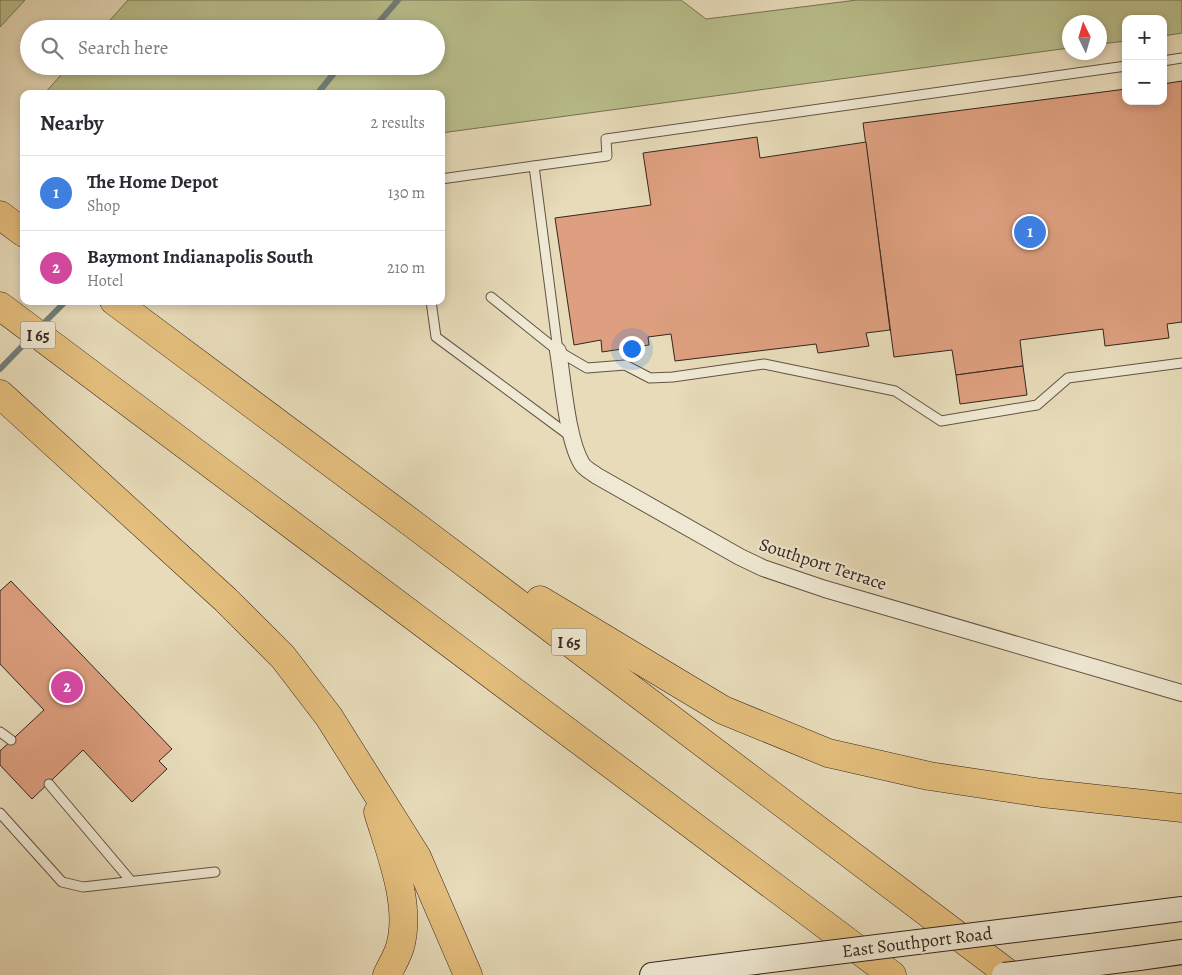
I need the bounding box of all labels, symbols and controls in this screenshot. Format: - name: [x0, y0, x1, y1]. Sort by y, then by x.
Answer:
- north arrow: [1062, 15, 1107, 60]
- map controls: [1122, 15, 1167, 105]
- button: +: [1122, 15, 1167, 60]
- search box: [20, 20, 445, 75]
- icon: search: [38, 34, 66, 62]
- text: Search here: [78, 35, 168, 61]
- button: −: [1122, 60, 1167, 105]
- text: Nearby: [40, 109, 103, 137]
- text: 2 results: [370, 112, 425, 134]
- text: The Home Depot: [87, 169, 218, 195]
- text: 1: [53, 182, 59, 204]
- text: 130 m: [388, 182, 425, 204]
- text: Shop: [87, 195, 120, 217]
- pin: 1: [1014, 213, 1046, 251]
- text: Baymont Indianapolis South: [87, 244, 313, 270]
- text: 2: [52, 257, 60, 279]
- text: 210 m: [387, 257, 425, 279]
- text: Hotel: [87, 270, 123, 292]
- road number: I 65: [20, 322, 56, 348]
- your location: [619, 336, 645, 362]
- street label: Southport Terrace: [756, 532, 890, 596]
- road number: I 65: [552, 628, 586, 656]
- pin: 2: [51, 668, 83, 706]
- street label: East Southport Road: [841, 921, 994, 963]

